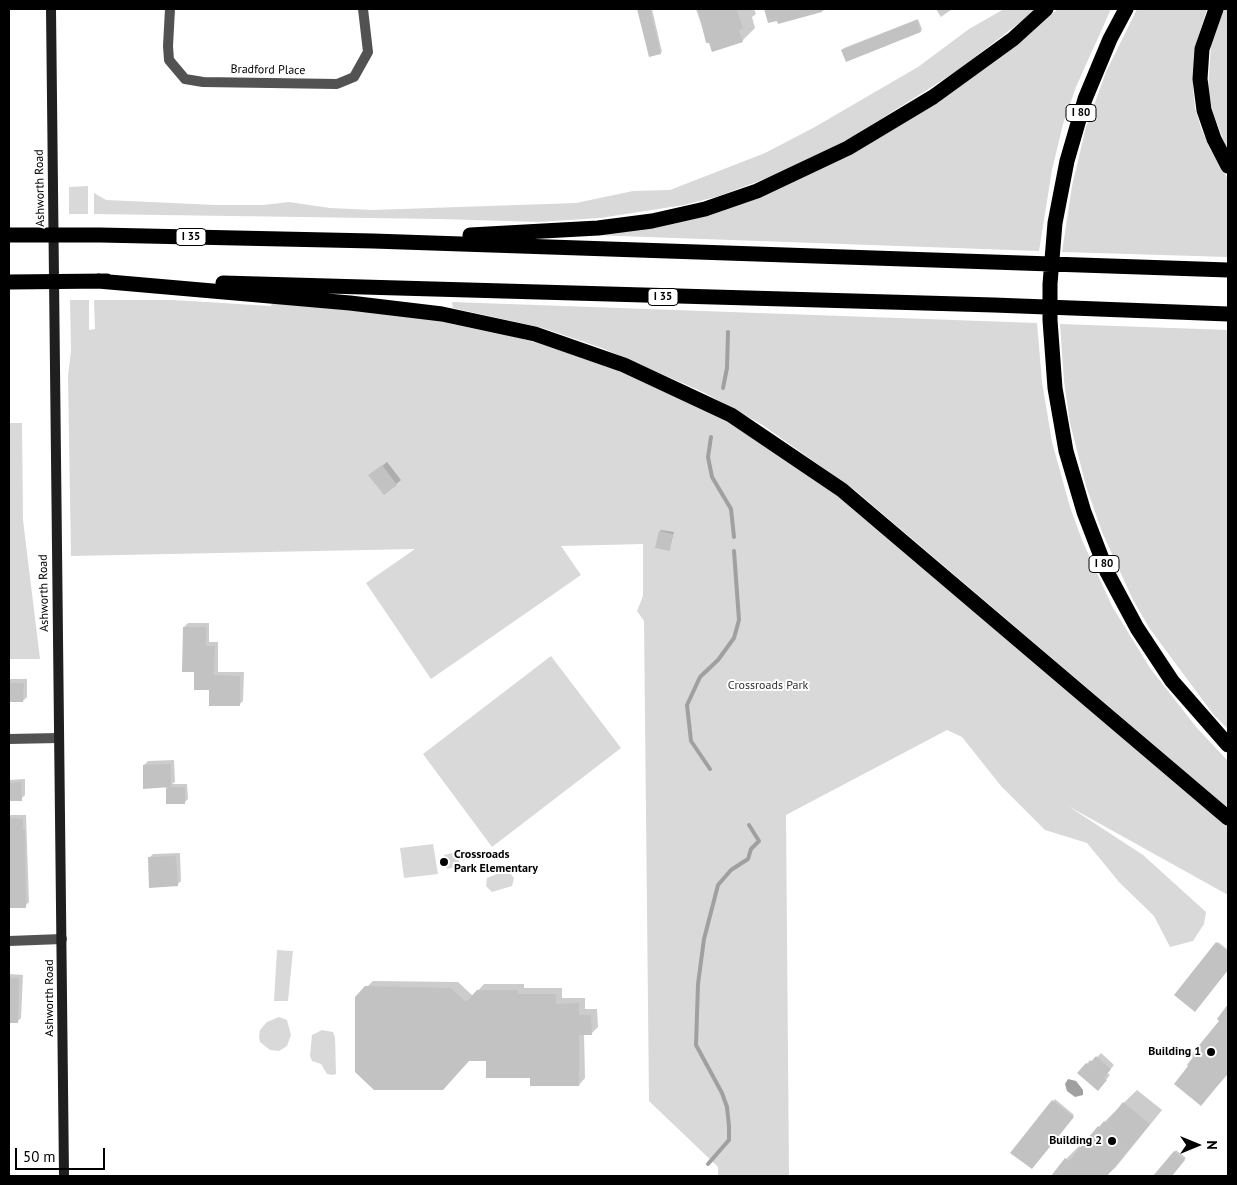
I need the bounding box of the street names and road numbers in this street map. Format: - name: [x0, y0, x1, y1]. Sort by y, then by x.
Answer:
- street label: Bradford Place: [231, 62, 305, 78]
- road number: I 80: [1066, 105, 1096, 122]
- street label: Ashworth Road: [32, 149, 48, 227]
- road number: I 35: [176, 228, 206, 246]
- road number: I 35: [648, 288, 678, 306]
- street label: Ashworth Road: [36, 554, 52, 632]
- road number: I 80: [1089, 556, 1119, 572]
- street label: Ashworth Road: [43, 959, 57, 1037]

